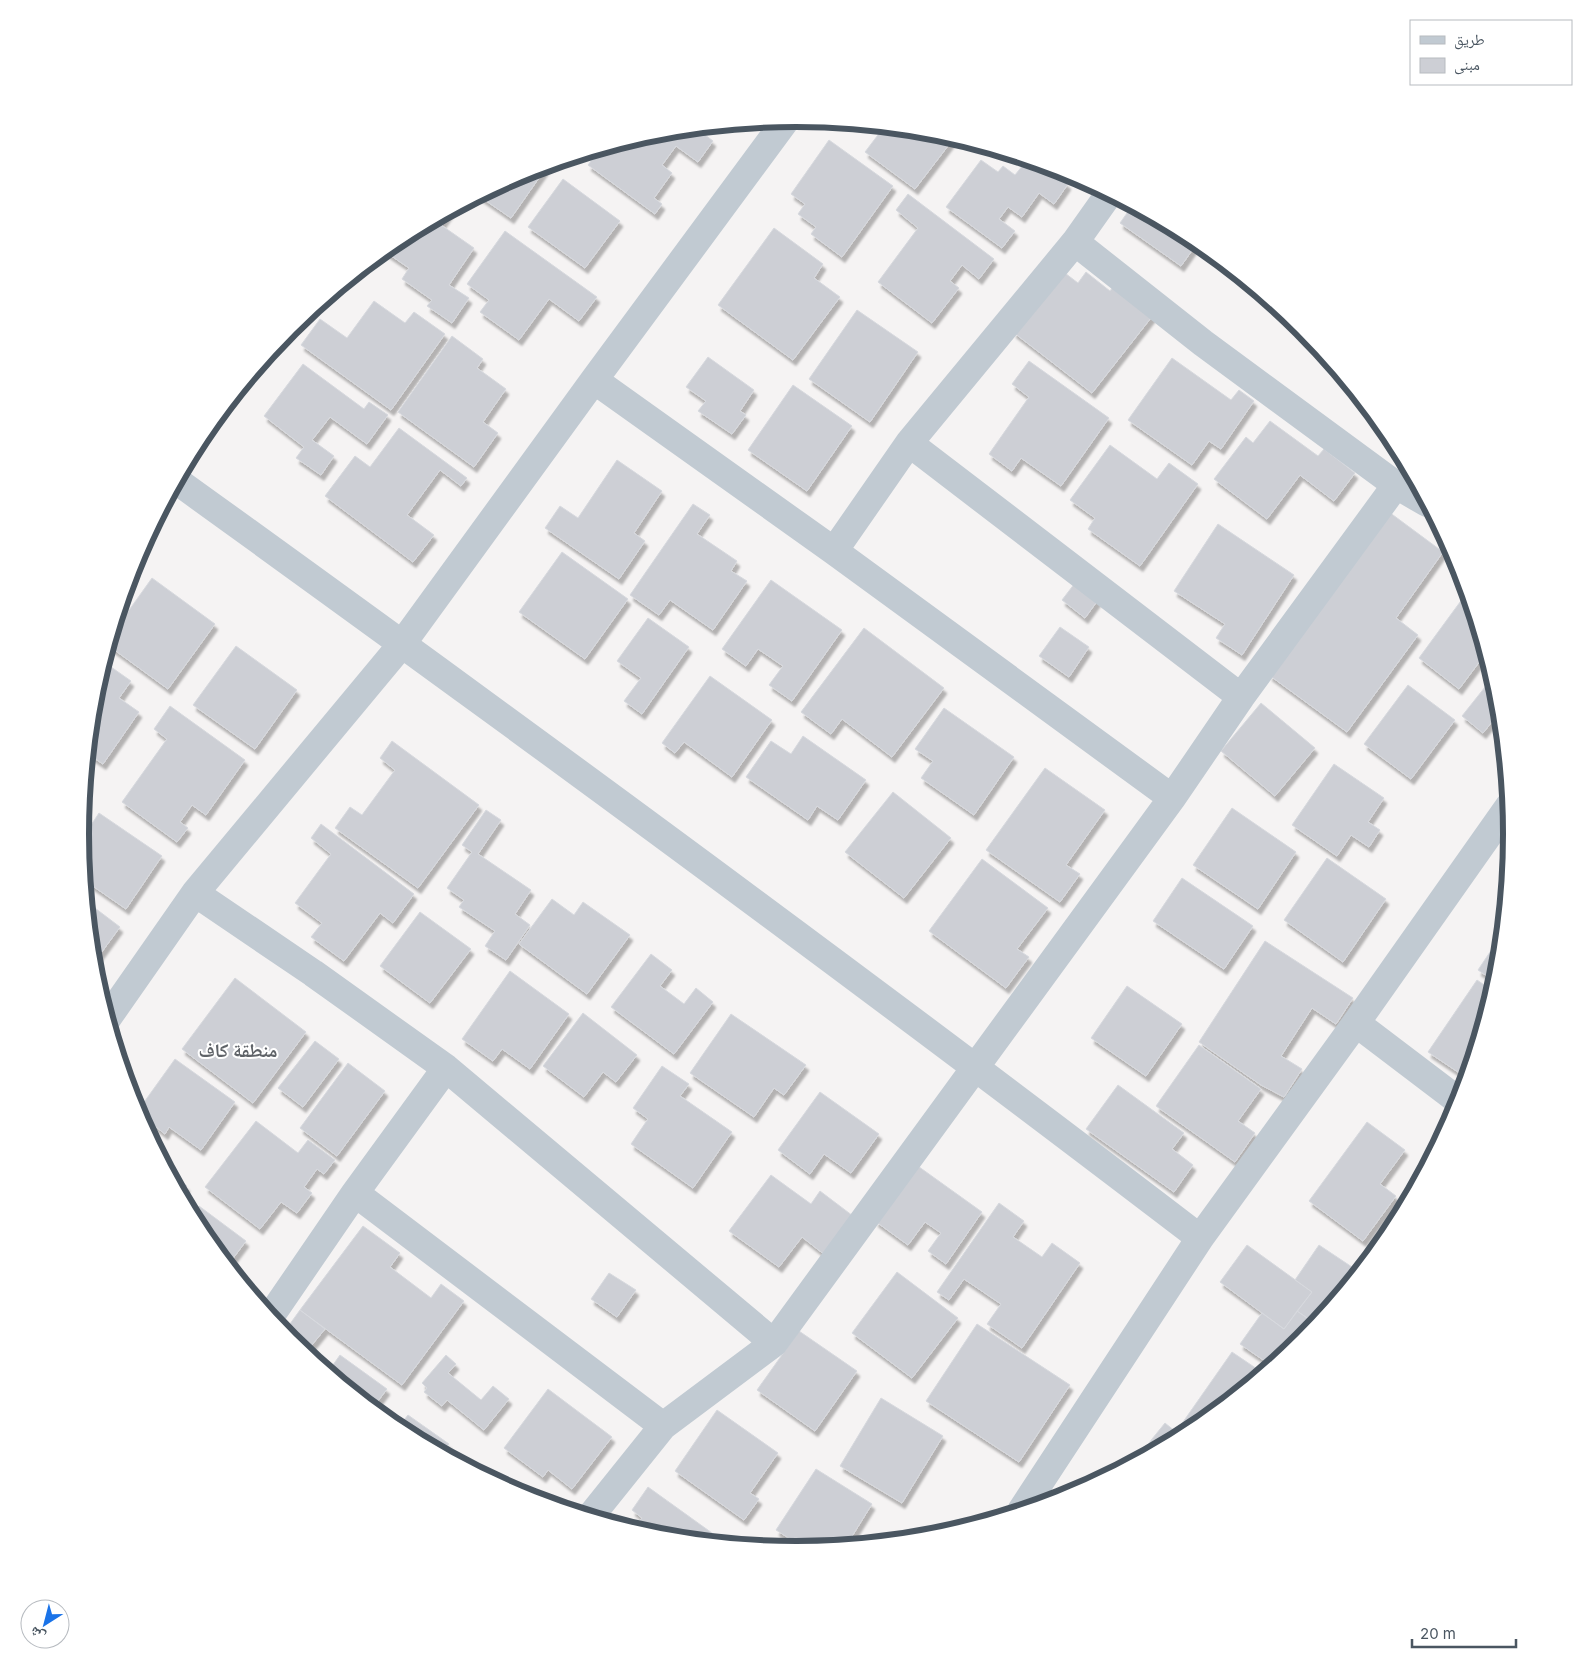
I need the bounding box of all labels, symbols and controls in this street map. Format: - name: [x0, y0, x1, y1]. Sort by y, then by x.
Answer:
- legend: [1410, 20, 1572, 85]
- text: طريق: [1454, 30, 1485, 50]
- text: مبنى: [1454, 55, 1480, 75]
- district label: منطقة كاف: [198, 1039, 278, 1062]
- north arrow: [20, 1599, 70, 1649]
- scale bar: [1412, 1616, 1516, 1648]
- text: ش: [26, 1623, 49, 1646]
- text: 20 m: [1420, 1624, 1456, 1643]

